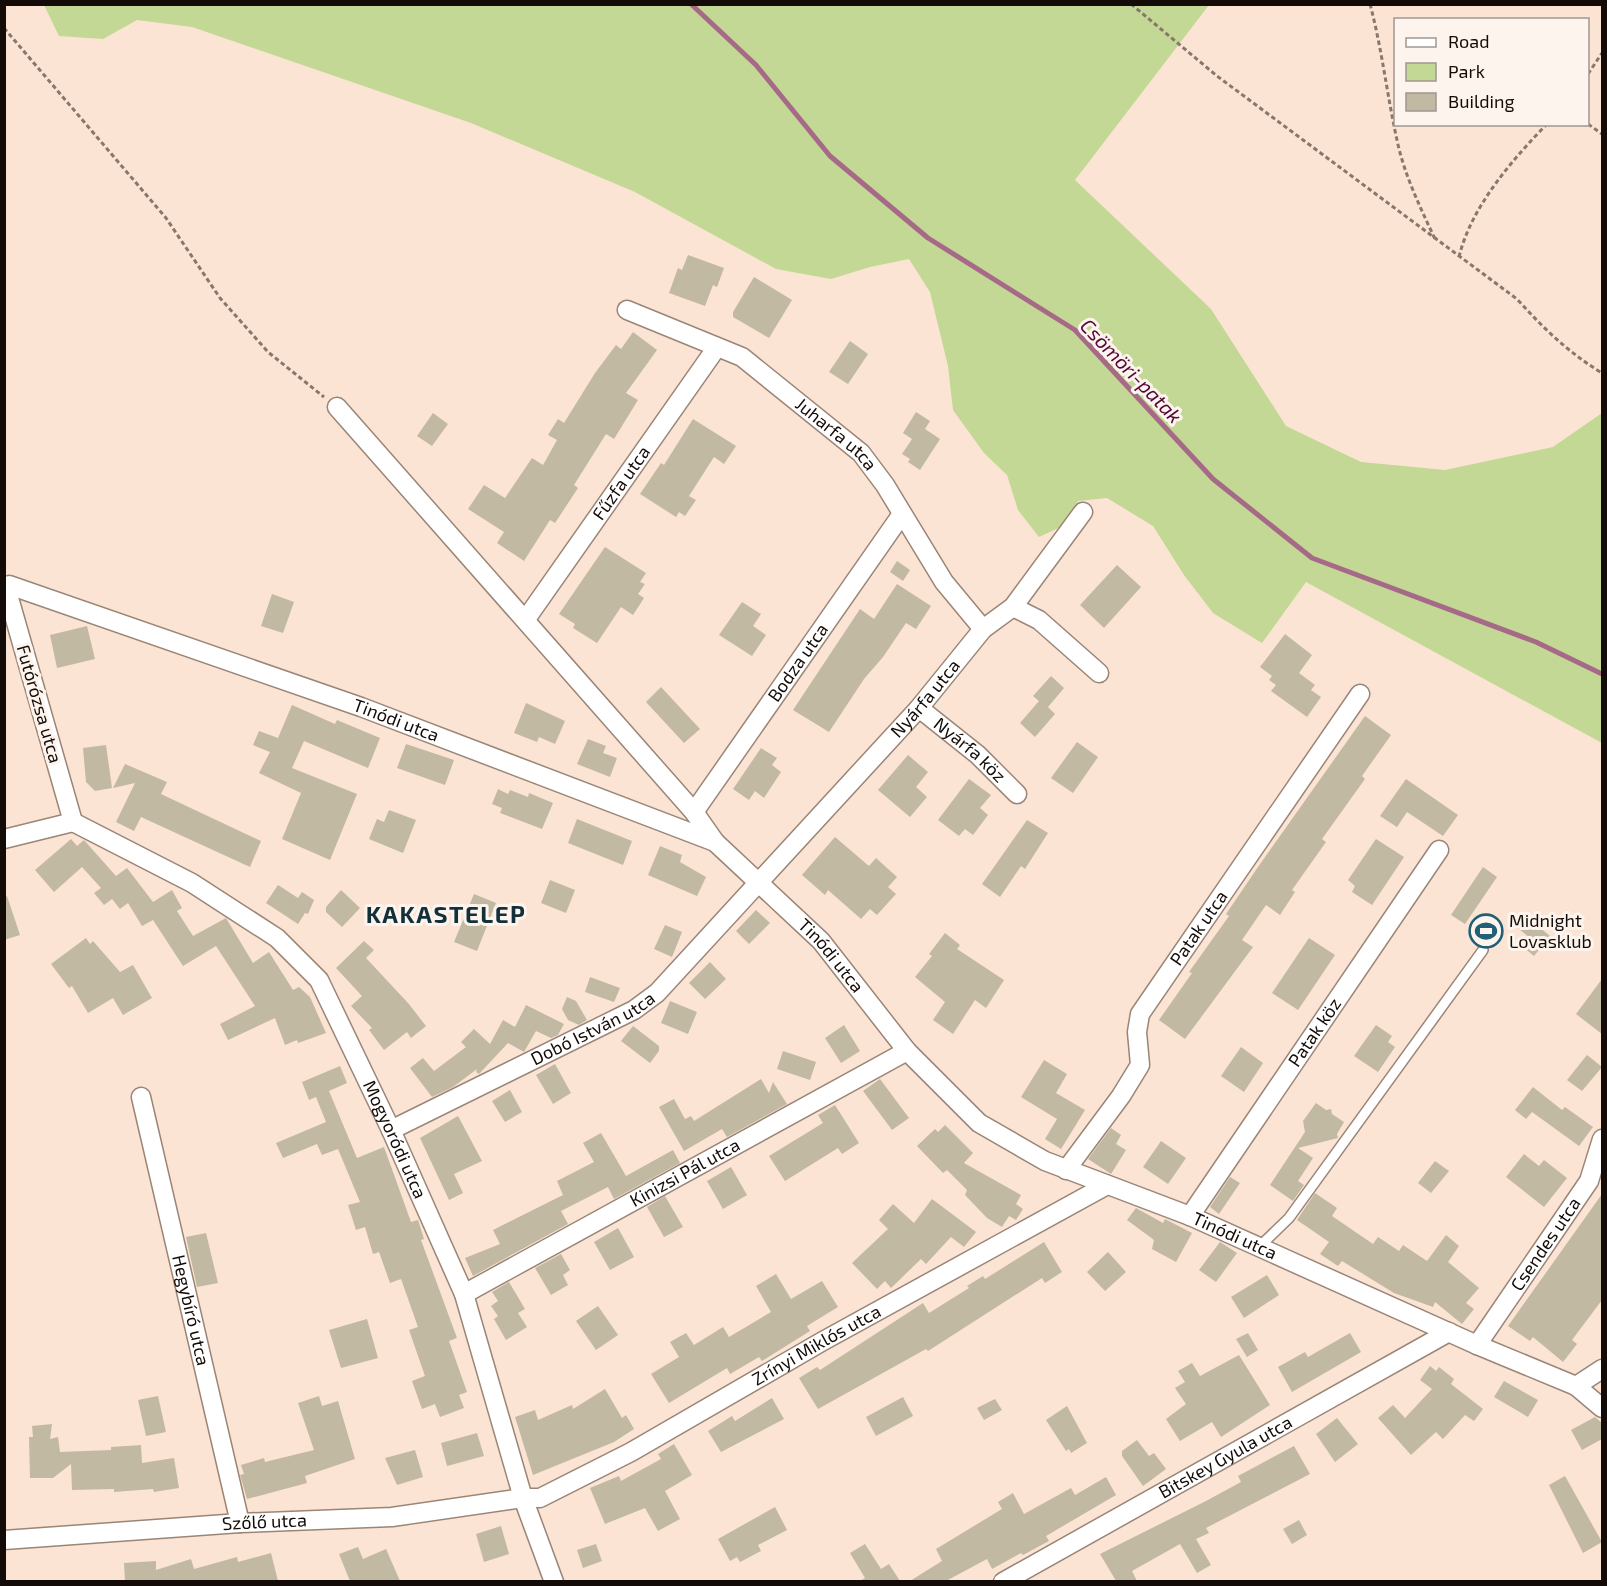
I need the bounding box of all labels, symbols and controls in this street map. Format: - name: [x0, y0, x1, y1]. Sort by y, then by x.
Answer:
- legend: [1394, 18, 1589, 126]
- text: Road: [1448, 30, 1489, 52]
- text: Park: [1448, 60, 1485, 82]
- text: Building: [1448, 90, 1515, 112]
- water label: Csömöri-patak: [1076, 313, 1187, 427]
- street label: Juharfa utca: [791, 393, 882, 474]
- street label: Fűzfa utca: [587, 441, 654, 524]
- street label: Bodza utca: [762, 619, 832, 706]
- street label: Futórózsa utca: [13, 642, 67, 765]
- street label: Nyárfa utca: [885, 654, 964, 742]
- street label: Tinódi utca: [351, 693, 442, 746]
- street label: Nyárfa köz: [930, 712, 1011, 787]
- street label: Patak utca: [1165, 886, 1232, 969]
- district label: KAKASTELEP: [366, 899, 526, 928]
- place label: Midnight Lovasklub: [1509, 909, 1592, 952]
- street label: Tinódi utca: [794, 913, 869, 997]
- sports icon: Midnight Lovasklub: [1468, 913, 1504, 949]
- street label: Dobó István utca: [527, 986, 659, 1069]
- street label: Patak köz: [1283, 993, 1345, 1071]
- street label: Mogyoródi utca: [359, 1077, 432, 1202]
- street label: Kinizsi Pál utca: [626, 1133, 743, 1211]
- street label: Csendes utca: [1505, 1193, 1585, 1295]
- street label: Tinódi utca: [1189, 1207, 1281, 1264]
- street label: Hegybíró utca: [168, 1253, 215, 1368]
- street label: Zrínyi Miklós utca: [748, 1299, 884, 1390]
- street label: Bitskey Gyula utca: [1154, 1410, 1296, 1503]
- street label: Szőlő utca: [221, 1508, 307, 1534]

